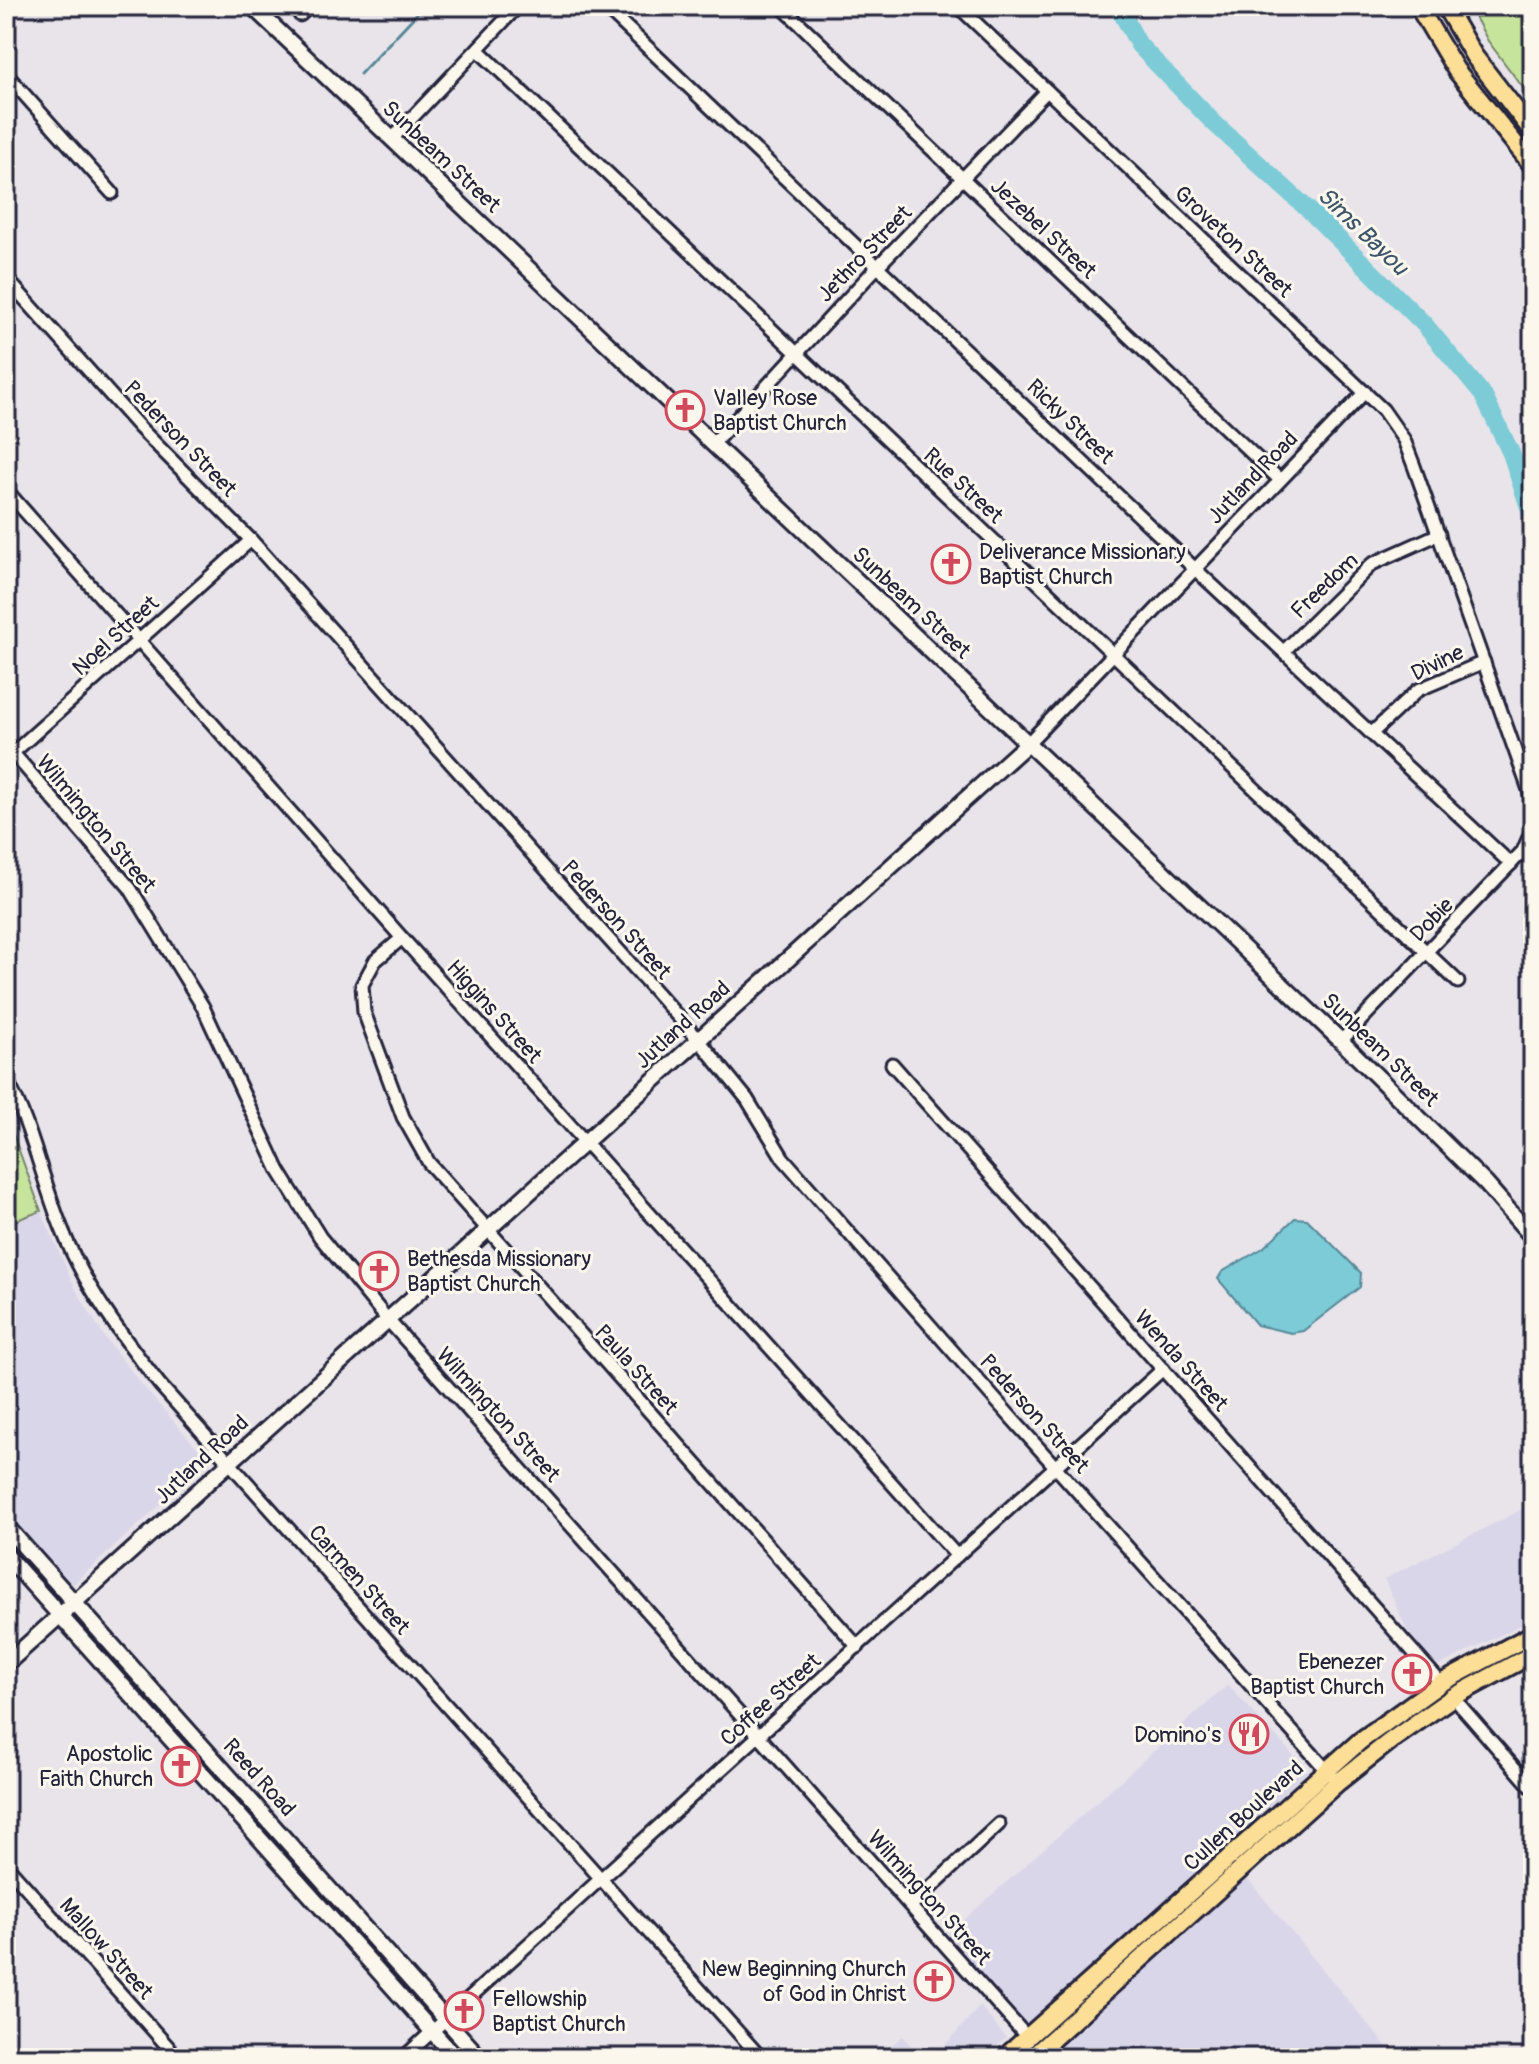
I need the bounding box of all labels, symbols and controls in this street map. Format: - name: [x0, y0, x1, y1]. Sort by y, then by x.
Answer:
- street label: Sunbeam Street: [376, 95, 507, 219]
- street label: Jezebel Street: [984, 172, 1102, 285]
- street label: Groveton Street: [1168, 180, 1299, 304]
- water label: Sims Bayou: [1311, 181, 1415, 283]
- street label: Jethro Street: [811, 199, 918, 308]
- street label: Ricky Street: [1021, 373, 1120, 470]
- street label: Pederson Street: [118, 375, 243, 503]
- place label: Valley Rose Baptist Church: [713, 384, 847, 437]
- church icon: Valley Rose Baptist Church: [664, 389, 706, 431]
- street label: Jutland Road: [1201, 425, 1304, 530]
- street label: Rue Street: [918, 442, 1009, 530]
- place label: Deliverance Missionary Baptist Church: [979, 538, 1186, 591]
- street label: Sunbeam Street: [846, 541, 977, 665]
- church icon: Deliverance Missionary Baptist Church: [930, 543, 972, 585]
- street label: Freedom: [1285, 547, 1364, 625]
- street label: Noel Street: [66, 589, 165, 682]
- street label: Divine: [1406, 638, 1469, 688]
- street label: Wilmington Street: [30, 749, 162, 899]
- street label: Pederson Street: [555, 854, 677, 985]
- street label: Dobie: [1404, 891, 1460, 948]
- street label: Higgins Street: [440, 954, 548, 1069]
- street label: Jutland Road: [629, 975, 736, 1075]
- street label: Sunbeam Street: [1316, 987, 1445, 1113]
- place label: Bethesda Missionary Baptist Church: [407, 1245, 591, 1298]
- church icon: Bethesda Missionary Baptist Church: [358, 1250, 400, 1292]
- street label: Wenda Street: [1128, 1304, 1234, 1417]
- street label: Paula Street: [588, 1319, 684, 1421]
- street label: Wilmington Street: [430, 1341, 566, 1488]
- street label: Pederson Street: [973, 1348, 1095, 1479]
- street label: Jutland Road: [149, 1409, 255, 1511]
- street label: Carmen Street: [303, 1519, 416, 1641]
- street label: Coffee Street: [715, 1647, 827, 1752]
- place label: Ebenezer Baptist Church: [1250, 1648, 1384, 1701]
- church icon: Ebenezer Baptist Church: [1391, 1653, 1433, 1695]
- restaurant icon: Domino's: [1228, 1713, 1270, 1755]
- place label: Domino's: [1134, 1721, 1221, 1749]
- street label: Reed Road: [217, 1733, 302, 1823]
- place label: Apostolic Faith Church: [39, 1740, 153, 1793]
- church icon: Apostolic Faith Church: [160, 1745, 202, 1787]
- street label: Cullen Boulevard: [1178, 1754, 1310, 1877]
- street label: Wilmington Street: [861, 1824, 997, 1971]
- street label: Mallow Street: [53, 1892, 159, 2005]
- place label: New Beginning Church of God in Christ: [701, 1955, 906, 2008]
- church icon: New Beginning Church of God in Christ: [913, 1960, 955, 2002]
- place label: Fellowship Baptist Church: [492, 1985, 626, 2038]
- church icon: Fellowship Baptist Church: [443, 1990, 485, 2032]

